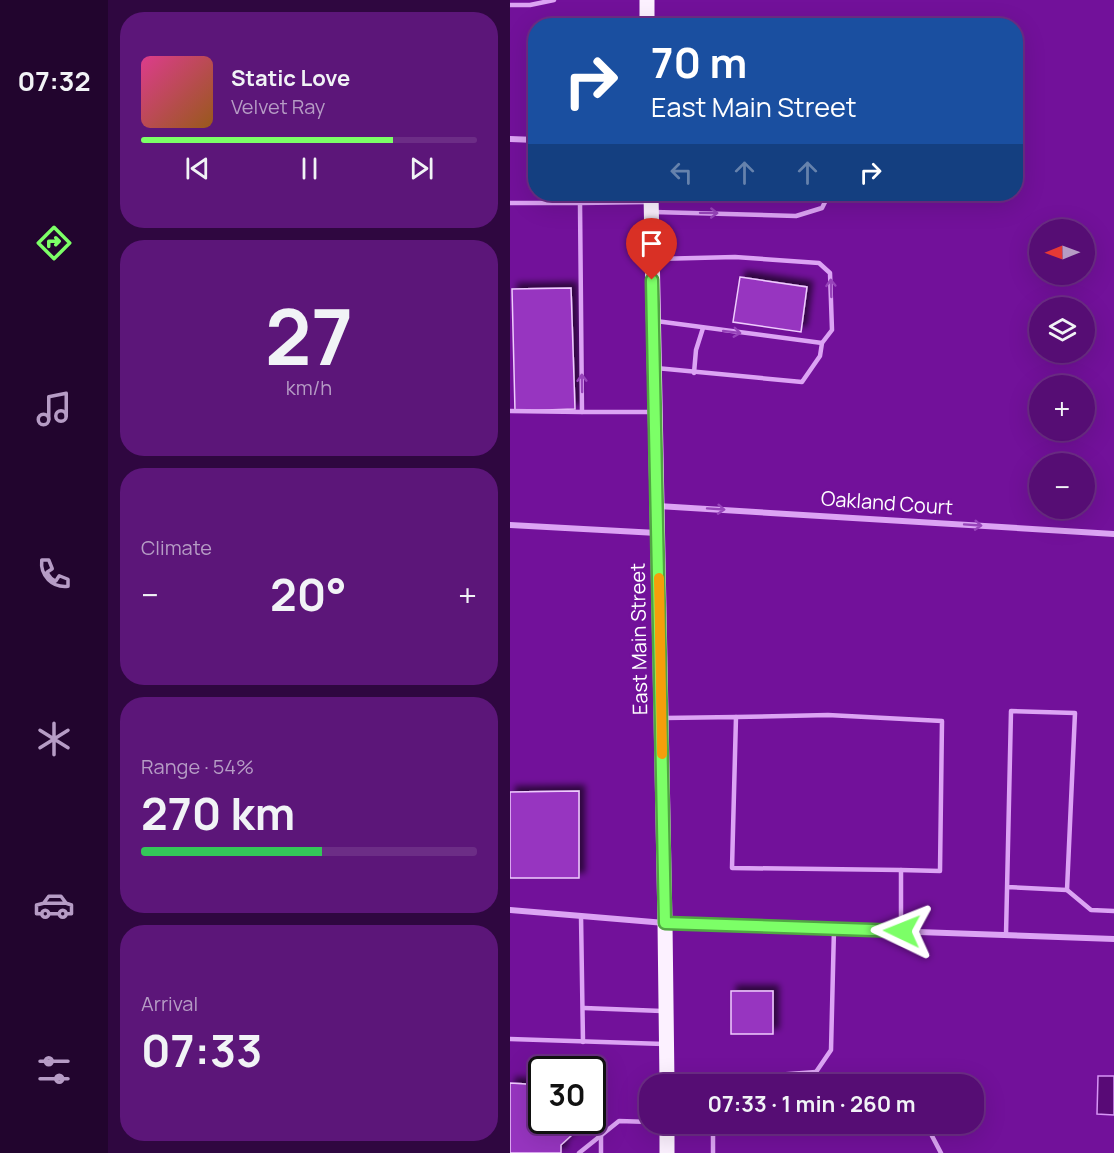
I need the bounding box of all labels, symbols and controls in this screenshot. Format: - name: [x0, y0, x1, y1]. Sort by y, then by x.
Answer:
- text: 70 m: [651, 33, 747, 91]
- icon: right: [552, 42, 630, 120]
- text: 07:32: [17, 62, 91, 99]
- text: Static Love: [231, 63, 350, 93]
- text: East Main Street: [651, 88, 857, 125]
- text: Velvet Ray: [231, 93, 325, 120]
- icon: previous: [181, 152, 214, 185]
- icon: pause: [293, 152, 326, 185]
- icon: next: [405, 152, 438, 185]
- icon: left: [665, 156, 698, 189]
- icon: ahead: [728, 156, 761, 189]
- icon: ahead: [791, 156, 824, 189]
- icon: right: [854, 156, 887, 189]
- one-way arrow: [699, 208, 719, 219]
- pin: [626, 218, 677, 280]
- north arrow: [1029, 219, 1095, 285]
- map controls: [1029, 219, 1095, 519]
- icon: directions: [33, 222, 75, 264]
- icon: arrive: [635, 227, 668, 260]
- one-way arrow: [825, 278, 836, 298]
- text: 27: [265, 282, 353, 388]
- button: layers: [1029, 297, 1095, 363]
- one-way arrow: [722, 326, 742, 337]
- text: km/h: [286, 374, 332, 401]
- one-way arrow: [576, 374, 588, 394]
- button: +: [1029, 375, 1095, 441]
- icon: music: [33, 388, 75, 430]
- button: −: [1029, 453, 1095, 519]
- street label: Oakland Court: [820, 484, 954, 521]
- one-way arrow: [705, 504, 725, 515]
- one-way arrow: [963, 520, 983, 531]
- text: Climate: [141, 534, 212, 561]
- icon: phone: [33, 553, 75, 595]
- text: 20°: [270, 563, 347, 625]
- street label: East Main Street: [624, 563, 653, 715]
- text: −: [141, 572, 159, 617]
- text: +: [458, 572, 477, 617]
- icon: climate: [33, 718, 75, 760]
- text: Range · 54%: [141, 753, 254, 780]
- text: 270 km: [141, 782, 295, 844]
- icon: car: [33, 884, 75, 926]
- position arrow: [870, 899, 934, 963]
- text: Arrival: [141, 990, 198, 1017]
- text: 07:33: [141, 1019, 262, 1081]
- icon: filters: [33, 1049, 75, 1091]
- speed limit sign: 30: [528, 1056, 606, 1134]
- text: 07:33 · 1 min · 260 m: [708, 1089, 915, 1119]

